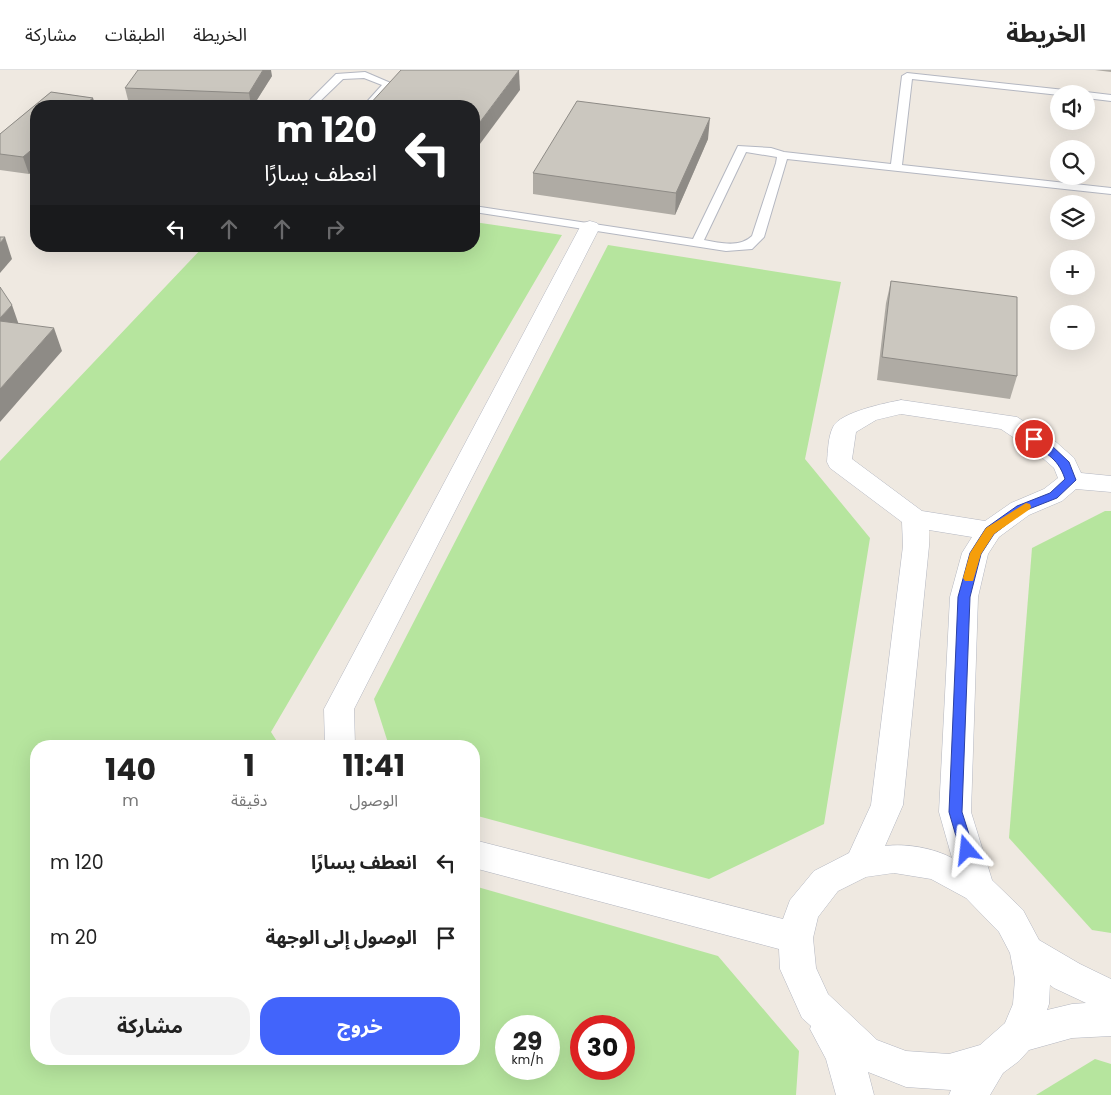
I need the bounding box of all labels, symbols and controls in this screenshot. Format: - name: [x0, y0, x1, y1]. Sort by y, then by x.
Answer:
- text: الخريطة: [1006, 17, 1086, 50]
- text: مشاركة: [25, 22, 77, 47]
- text: الطبقات: [105, 22, 165, 47]
- text: الخريطة: [193, 22, 247, 47]
- map controls: [1050, 85, 1095, 350]
- button: sound: [1050, 85, 1095, 130]
- text: 120 m: [277, 105, 377, 154]
- icon: left: [395, 120, 460, 185]
- button: search: [1050, 140, 1095, 185]
- text: انعطف يسارًا: [264, 158, 377, 189]
- button: layers: [1050, 195, 1095, 240]
- icon: left: [162, 215, 190, 243]
- icon: ahead: [215, 215, 243, 243]
- icon: ahead: [268, 215, 296, 243]
- icon: right: [321, 215, 349, 243]
- button: +: [1050, 250, 1095, 295]
- button: −: [1050, 305, 1095, 350]
- pin: [1013, 418, 1055, 460]
- icon: arrive: [1020, 425, 1048, 453]
- text: 1: [244, 744, 255, 787]
- text: 11:41: [342, 744, 405, 787]
- text: 140: [105, 748, 156, 791]
- text: m: [122, 789, 139, 812]
- text: دقيقة: [231, 789, 267, 812]
- text: الوصول: [349, 789, 398, 812]
- position arrow: [940, 823, 992, 875]
- text: 120 m: [50, 849, 104, 876]
- text: انعطف يسارًا: [311, 849, 417, 876]
- icon: left: [432, 849, 460, 877]
- text: 20 m: [50, 924, 98, 951]
- text: الوصول إلى الوجهة: [265, 924, 417, 951]
- icon: arrive: [432, 924, 460, 952]
- button: مشاركة: [50, 997, 250, 1055]
- button: خروج: [260, 997, 460, 1055]
- speed limit sign: 30: [570, 1015, 635, 1080]
- text: 29: [513, 1024, 542, 1059]
- text: km/h: [512, 1051, 543, 1068]

